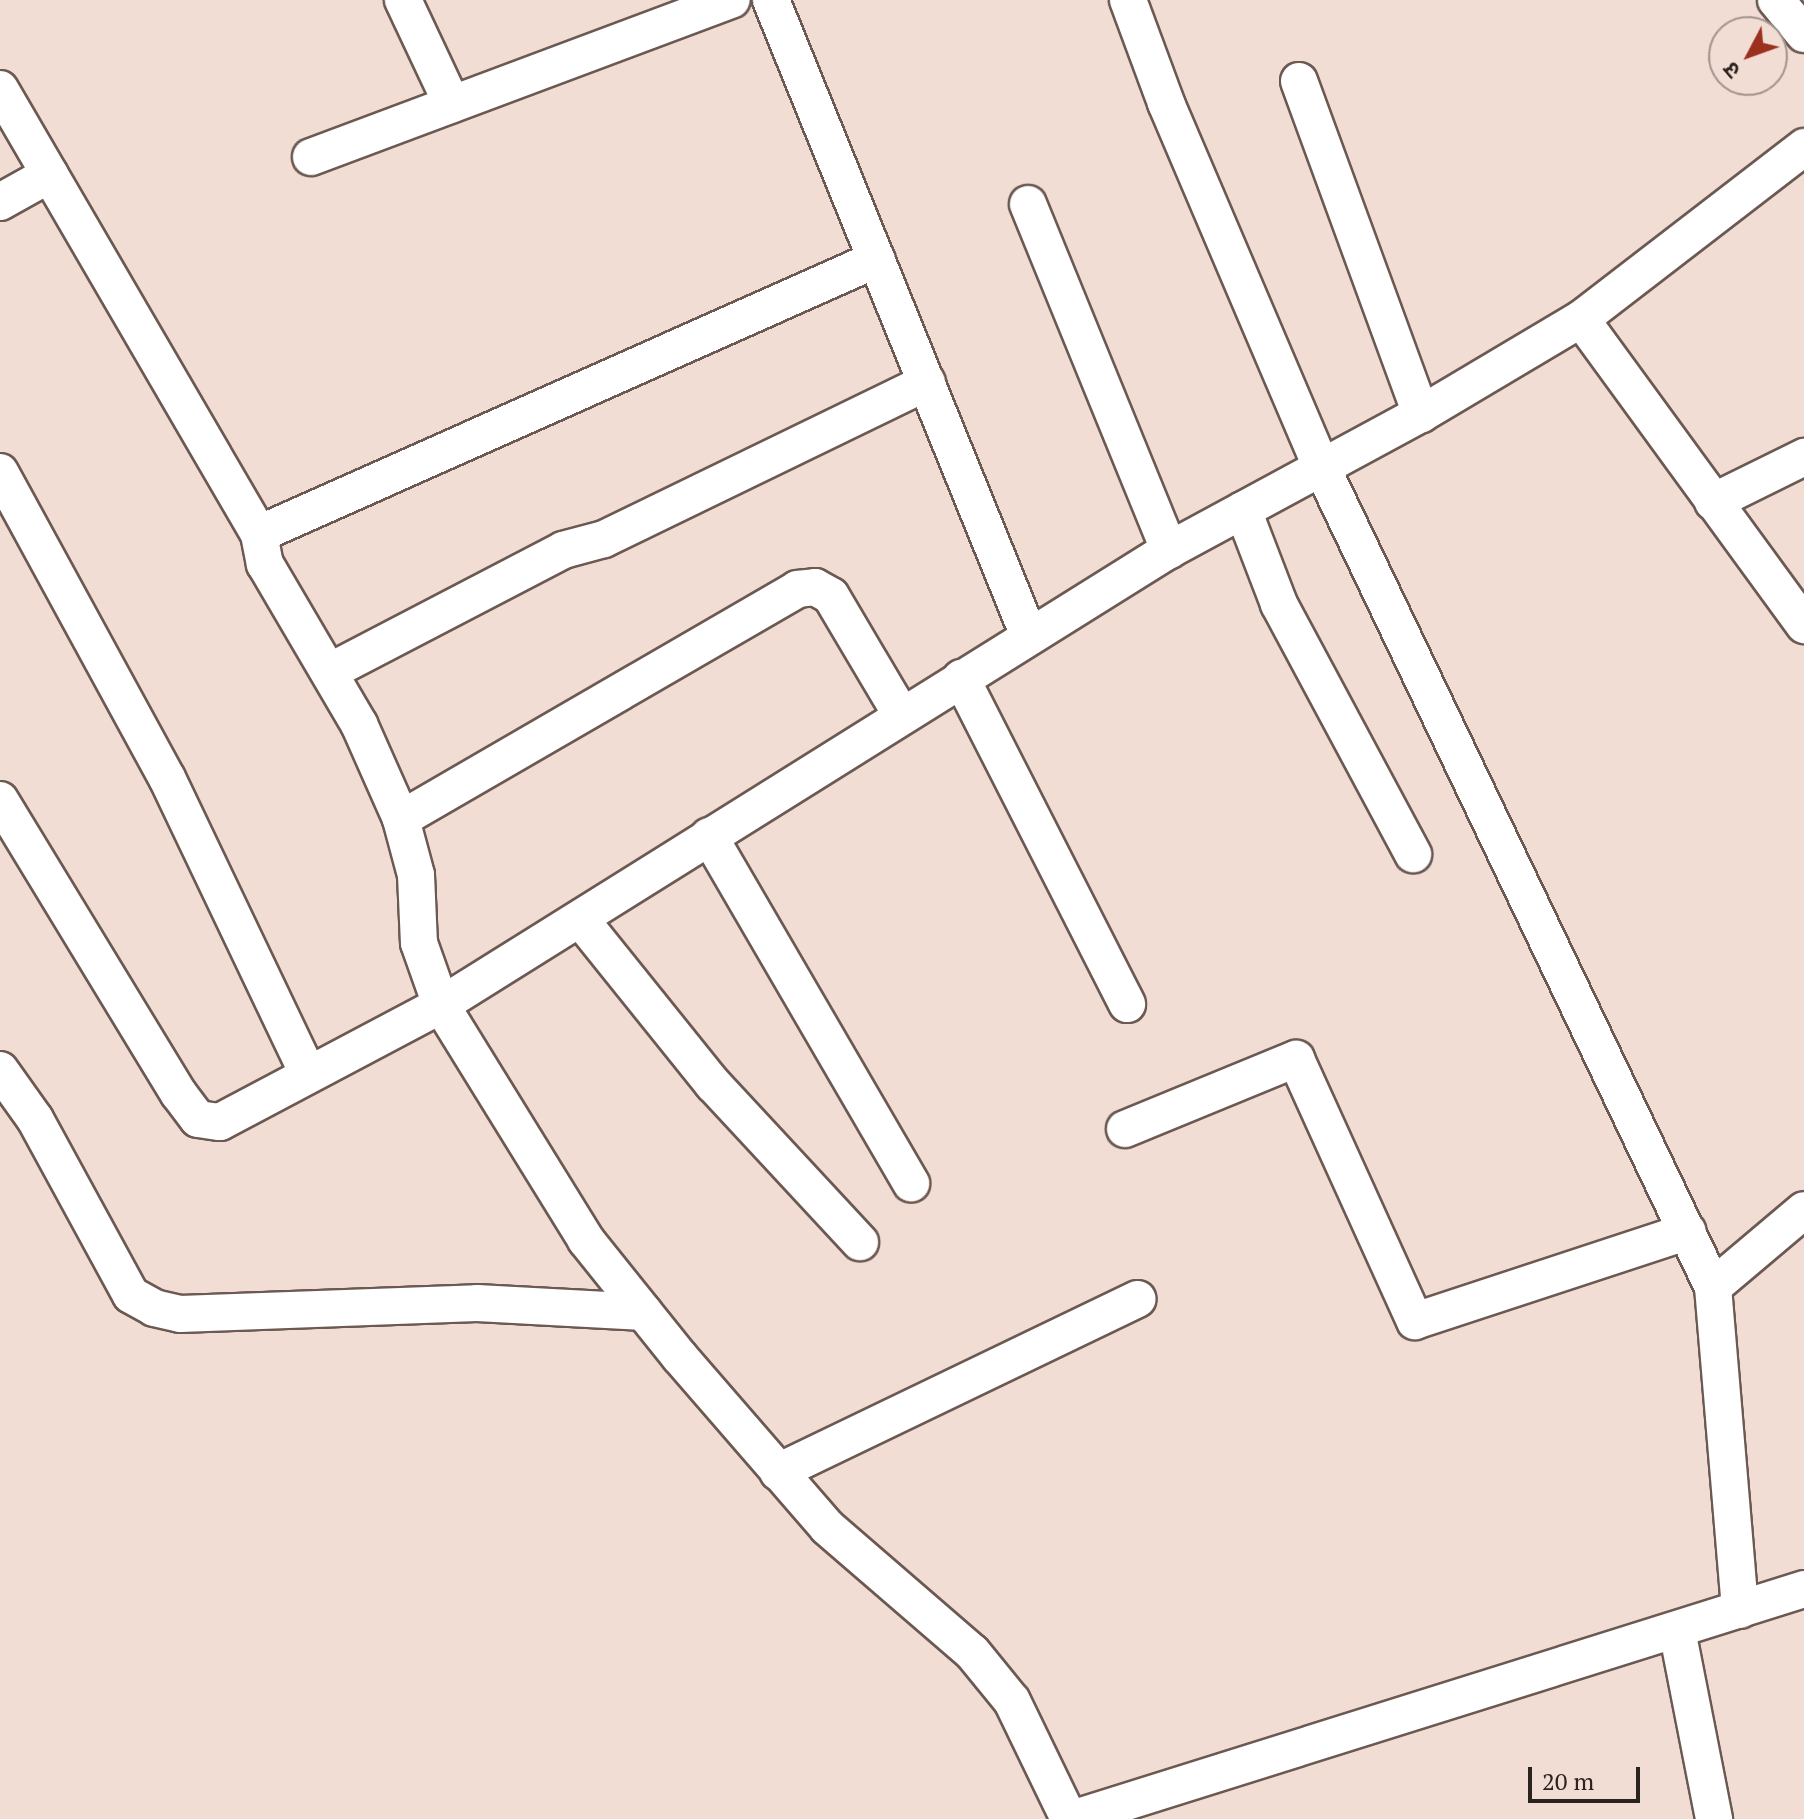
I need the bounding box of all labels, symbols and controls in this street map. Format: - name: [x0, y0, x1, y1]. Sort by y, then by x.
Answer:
- north arrow: [1708, 16, 1788, 96]
- text: उ: [1716, 56, 1746, 85]
- scale bar: [1532, 1751, 1644, 1801]
- text: 20 m: [1542, 1765, 1594, 1797]

